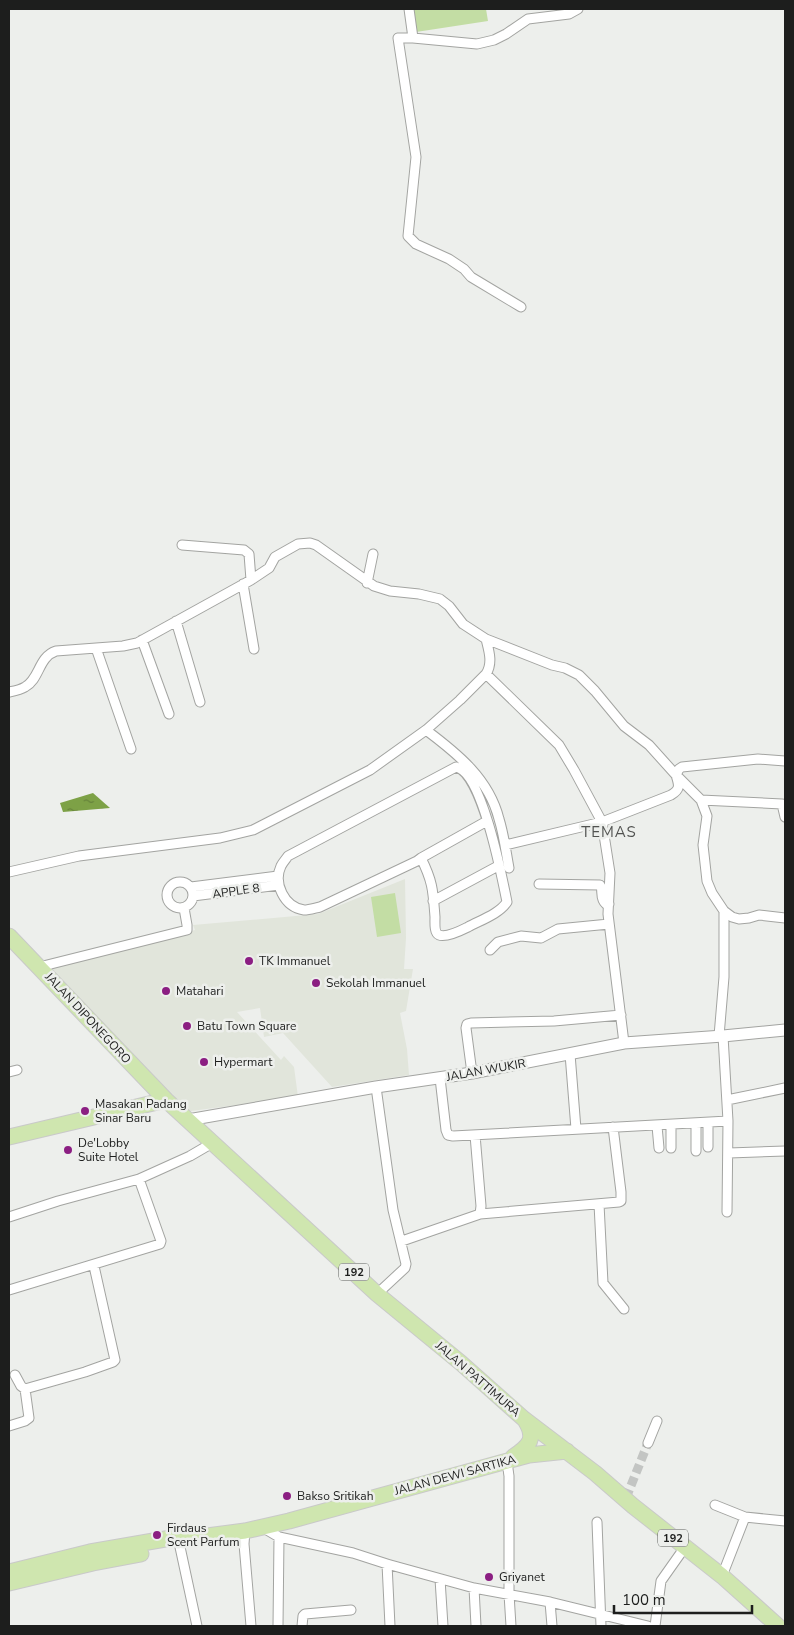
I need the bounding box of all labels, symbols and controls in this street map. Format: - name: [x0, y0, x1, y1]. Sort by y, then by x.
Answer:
- district label: TEMAS: [581, 822, 637, 842]
- street label: APPLE 8: [211, 880, 261, 902]
- place label: TK Immanuel: [259, 953, 331, 969]
- marker: TK Immanuel: [243, 955, 255, 967]
- street label: JALAN DIPONEGORO: [41, 968, 135, 1067]
- place label: Sekolah Immanuel: [326, 975, 426, 991]
- marker: Sekolah Immanuel: [310, 977, 322, 989]
- place label: Matahari: [176, 983, 223, 999]
- marker: Matahari: [160, 985, 172, 997]
- place label: Batu Town Square: [197, 1018, 296, 1034]
- marker: Batu Town Square: [181, 1020, 193, 1032]
- place label: Hypermart: [214, 1054, 273, 1070]
- street label: JALAN WUKIR: [444, 1055, 527, 1085]
- marker: Hypermart: [198, 1056, 210, 1068]
- place label: Masakan Padang Sinar Baru: [95, 1096, 187, 1126]
- marker: Masakan Padang Sinar Baru: [79, 1105, 91, 1117]
- place label: De'Lobby Suite Hotel: [78, 1135, 139, 1165]
- marker: De'Lobby Suite Hotel: [62, 1144, 74, 1156]
- road number: 192: [339, 1264, 369, 1280]
- street label: JALAN PATTIMURA: [431, 1337, 524, 1420]
- street label: JALAN DEWI SARTIKA: [392, 1451, 518, 1499]
- place label: Bakso Sritikah: [297, 1488, 373, 1504]
- marker: Bakso Sritikah: [281, 1490, 293, 1502]
- place label: Firdaus Scent Parfum: [167, 1520, 240, 1550]
- marker: Firdaus Scent Parfum: [151, 1529, 163, 1541]
- road number: 192: [658, 1530, 688, 1546]
- place label: Griyanet: [499, 1569, 545, 1585]
- marker: Griyanet: [483, 1571, 495, 1583]
- scale bar: [614, 1582, 752, 1614]
- text: 100 m: [622, 1590, 666, 1610]

